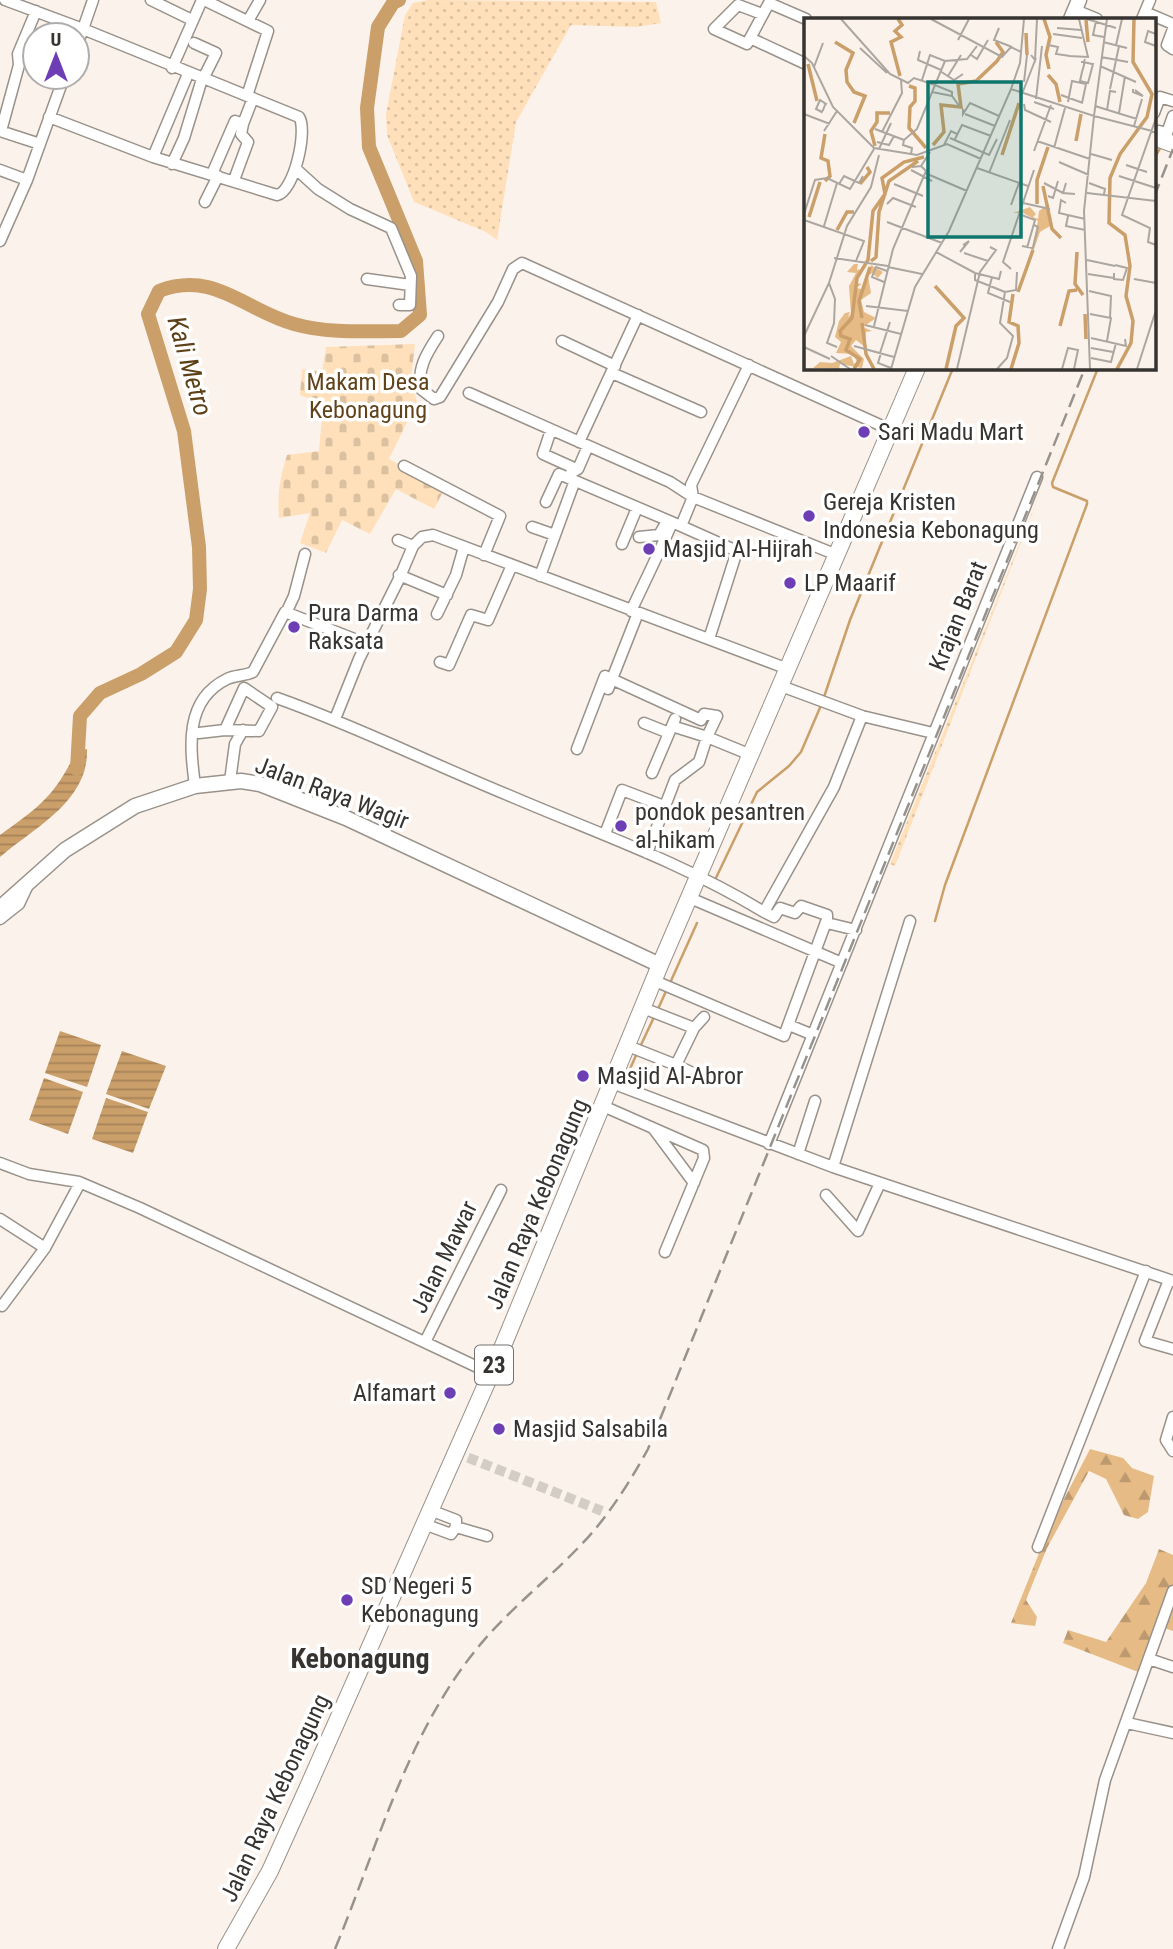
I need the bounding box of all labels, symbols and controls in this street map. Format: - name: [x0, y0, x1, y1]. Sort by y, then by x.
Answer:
- inset map: [804, 18, 1156, 369]
- north arrow: [21, 21, 91, 91]
- text: U: [51, 28, 61, 51]
- water label: Kali Metro: [162, 313, 218, 419]
- park label: Makam Desa Kebonagung: [307, 368, 429, 424]
- place label: Sari Madu Mart: [878, 418, 1024, 446]
- marker: Sari Madu Mart: [856, 424, 872, 440]
- place label: Gereja Kristen Indonesia Kebonagung: [823, 488, 1039, 544]
- marker: Gereja Kristen Indonesia Kebonagung: [801, 508, 817, 524]
- place label: Masjid Al-Hijrah: [663, 535, 813, 563]
- marker: Masjid Al-Hijrah: [641, 541, 657, 557]
- street label: Krajan Barat: [923, 557, 993, 675]
- place label: LP Maarif: [804, 569, 896, 597]
- marker: LP Maarif: [782, 575, 798, 591]
- place label: Pura Darma Raksata: [308, 599, 419, 655]
- marker: Pura Darma Raksata: [286, 619, 302, 635]
- street label: Jalan Raya Wagir: [251, 751, 413, 835]
- place label: pondok pesantren al-hikam: [635, 798, 805, 854]
- marker: pondok pesantren al-hikam: [613, 818, 629, 834]
- place label: Masjid Al-Abror: [597, 1062, 743, 1090]
- marker: Masjid Al-Abror: [575, 1068, 591, 1084]
- street label: Jalan Raya Kebonagung: [480, 1094, 594, 1314]
- street label: Jalan Mawar: [405, 1196, 483, 1318]
- road number: 23: [475, 1346, 513, 1384]
- place label: Alfamart: [353, 1379, 436, 1407]
- marker: Alfamart: [442, 1385, 458, 1401]
- place label: Masjid Salsabila: [513, 1415, 668, 1443]
- marker: Masjid Salsabila: [491, 1421, 507, 1437]
- place label: SD Negeri 5 Kebonagung: [361, 1572, 479, 1628]
- marker: SD Negeri 5 Kebonagung: [339, 1592, 355, 1608]
- district label: Kebonagung: [290, 1642, 430, 1675]
- street label: Jalan Raya Kebonagung: [215, 1690, 335, 1906]

